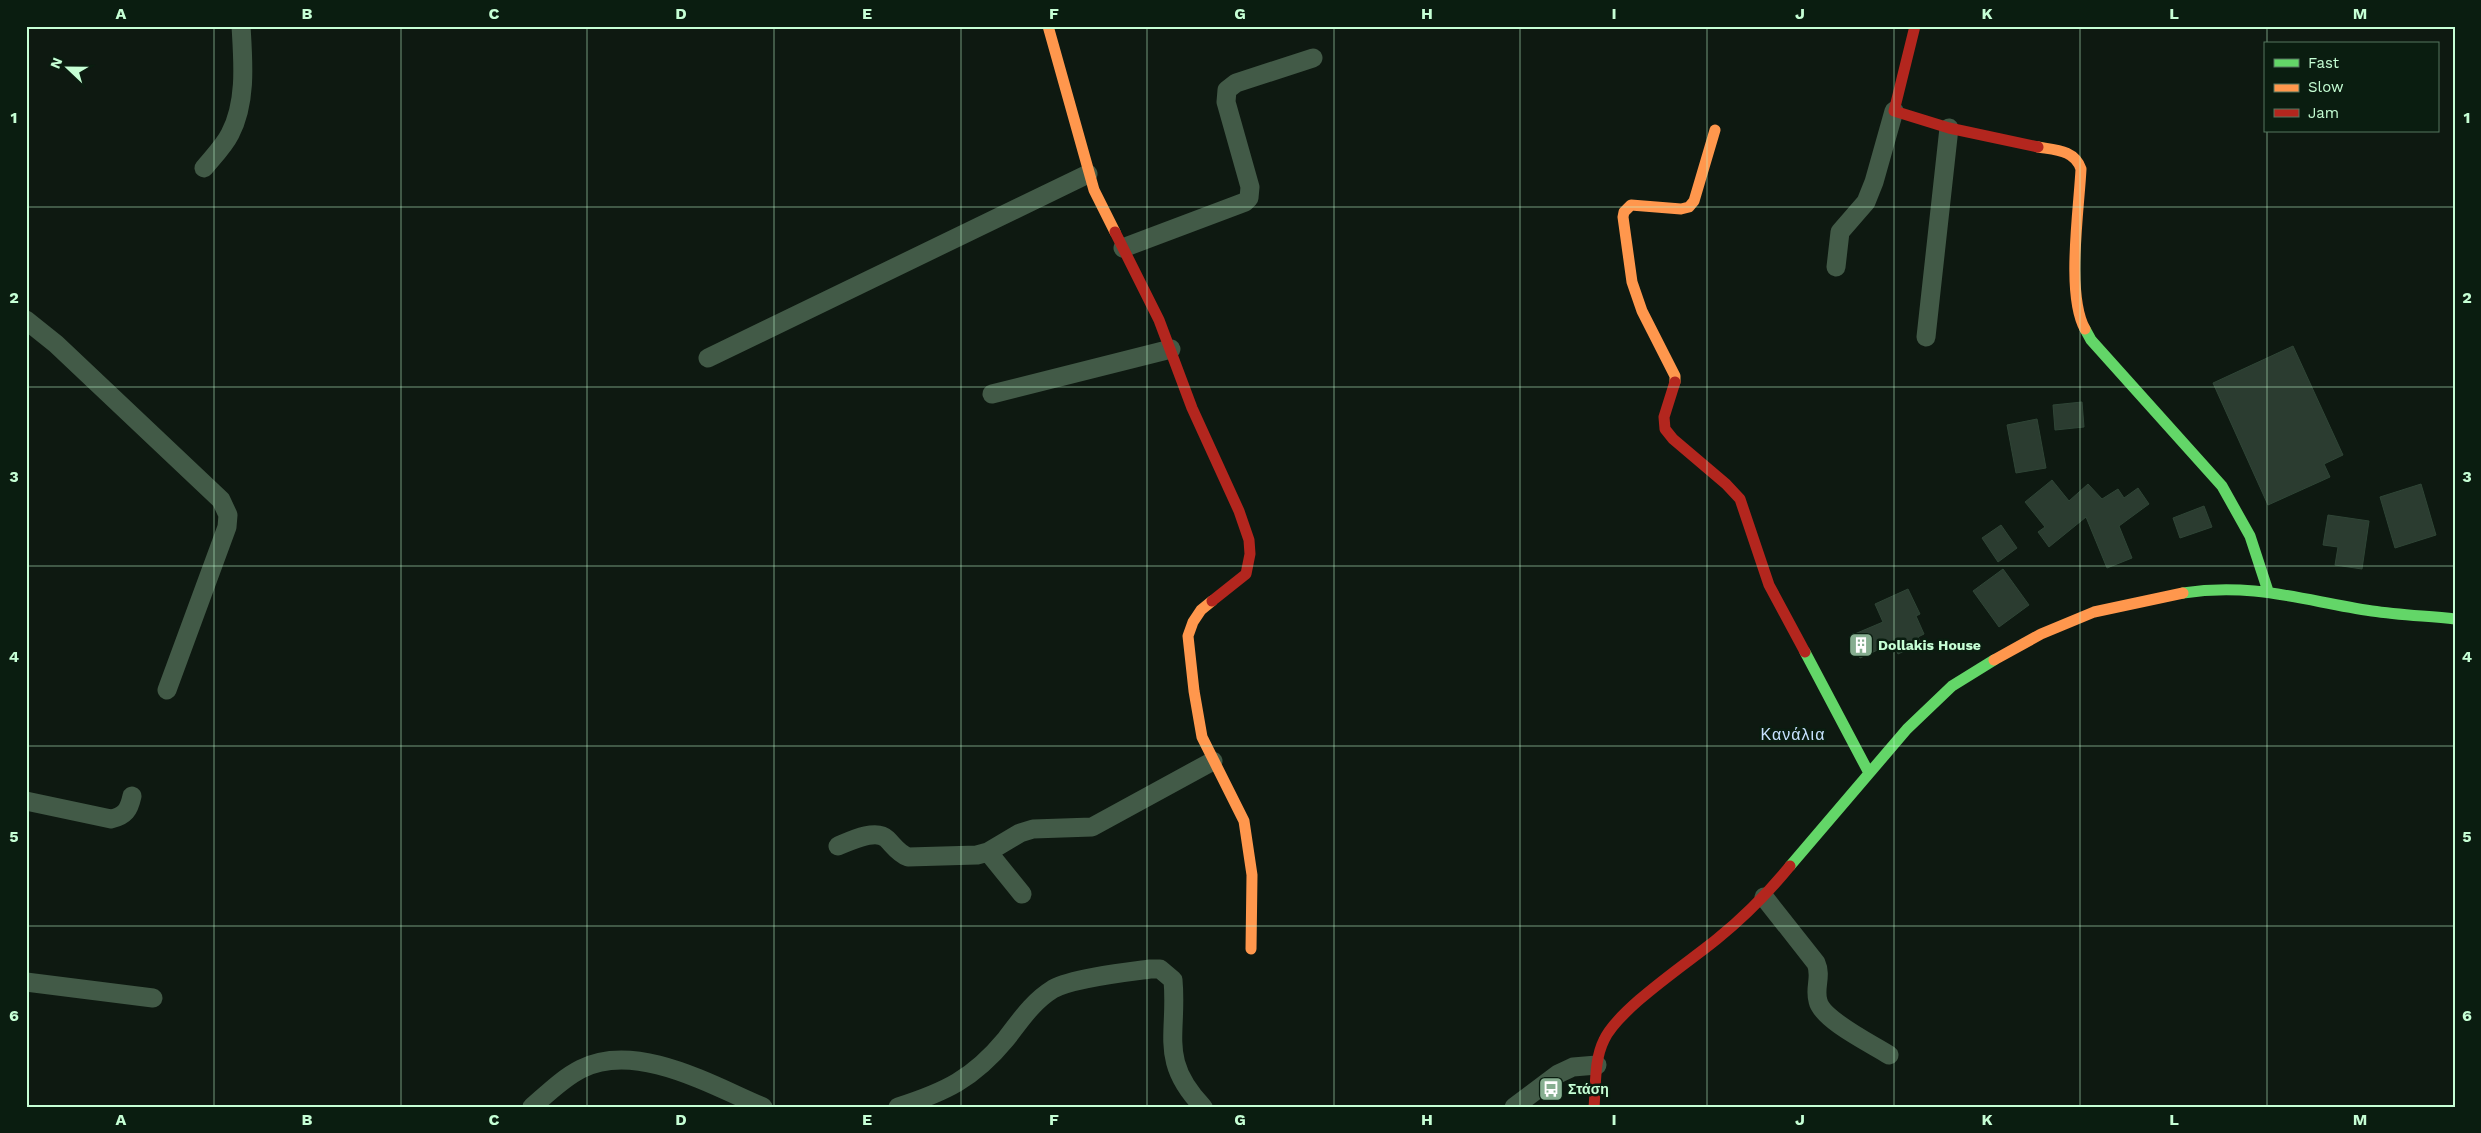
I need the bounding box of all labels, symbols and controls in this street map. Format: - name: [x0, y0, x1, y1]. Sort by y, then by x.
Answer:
- text: A: [116, 4, 127, 23]
- text: B: [302, 4, 313, 23]
- text: C: [489, 4, 500, 23]
- text: D: [675, 4, 687, 23]
- text: E: [862, 4, 872, 23]
- text: F: [1049, 4, 1059, 23]
- text: G: [1234, 4, 1246, 23]
- text: H: [1421, 4, 1433, 23]
- text: I: [1611, 4, 1617, 23]
- text: J: [1795, 4, 1805, 23]
- text: K: [1981, 4, 1993, 23]
- text: L: [2169, 4, 2179, 23]
- text: M: [2353, 4, 2367, 23]
- north arrow: [42, 42, 92, 92]
- legend: [2264, 42, 2438, 132]
- text: Fast: [2308, 54, 2340, 72]
- text: N: [47, 55, 65, 71]
- text: Slow: [2308, 78, 2344, 96]
- text: Jam: [2308, 104, 2339, 122]
- text: 1: [11, 108, 17, 127]
- text: 1: [2464, 108, 2470, 127]
- text: 2: [9, 288, 19, 307]
- text: 2: [2462, 288, 2472, 307]
- text: 3: [9, 467, 19, 486]
- text: 3: [2462, 467, 2472, 486]
- building icon: Dollakis House: [1848, 632, 1874, 658]
- place label: Dollakis House: [1878, 637, 1981, 653]
- text: 4: [9, 647, 19, 666]
- text: 4: [2462, 647, 2472, 666]
- district label: Κανάλια: [1761, 725, 1825, 744]
- text: 5: [9, 827, 19, 846]
- text: 5: [2462, 827, 2472, 846]
- text: 6: [9, 1006, 19, 1025]
- text: 6: [2462, 1006, 2472, 1025]
- bus stop icon: Στάση: [1538, 1076, 1564, 1102]
- place label: Στάση: [1568, 1081, 1609, 1097]
- text: A: [116, 1110, 127, 1129]
- text: B: [302, 1110, 313, 1129]
- text: C: [489, 1110, 500, 1129]
- text: D: [675, 1110, 687, 1129]
- text: E: [862, 1110, 872, 1129]
- text: F: [1049, 1110, 1059, 1129]
- text: G: [1234, 1110, 1246, 1129]
- text: H: [1421, 1110, 1433, 1129]
- text: I: [1611, 1110, 1617, 1129]
- text: J: [1795, 1110, 1805, 1129]
- text: K: [1981, 1110, 1993, 1129]
- text: L: [2169, 1110, 2179, 1129]
- text: M: [2353, 1110, 2367, 1129]

